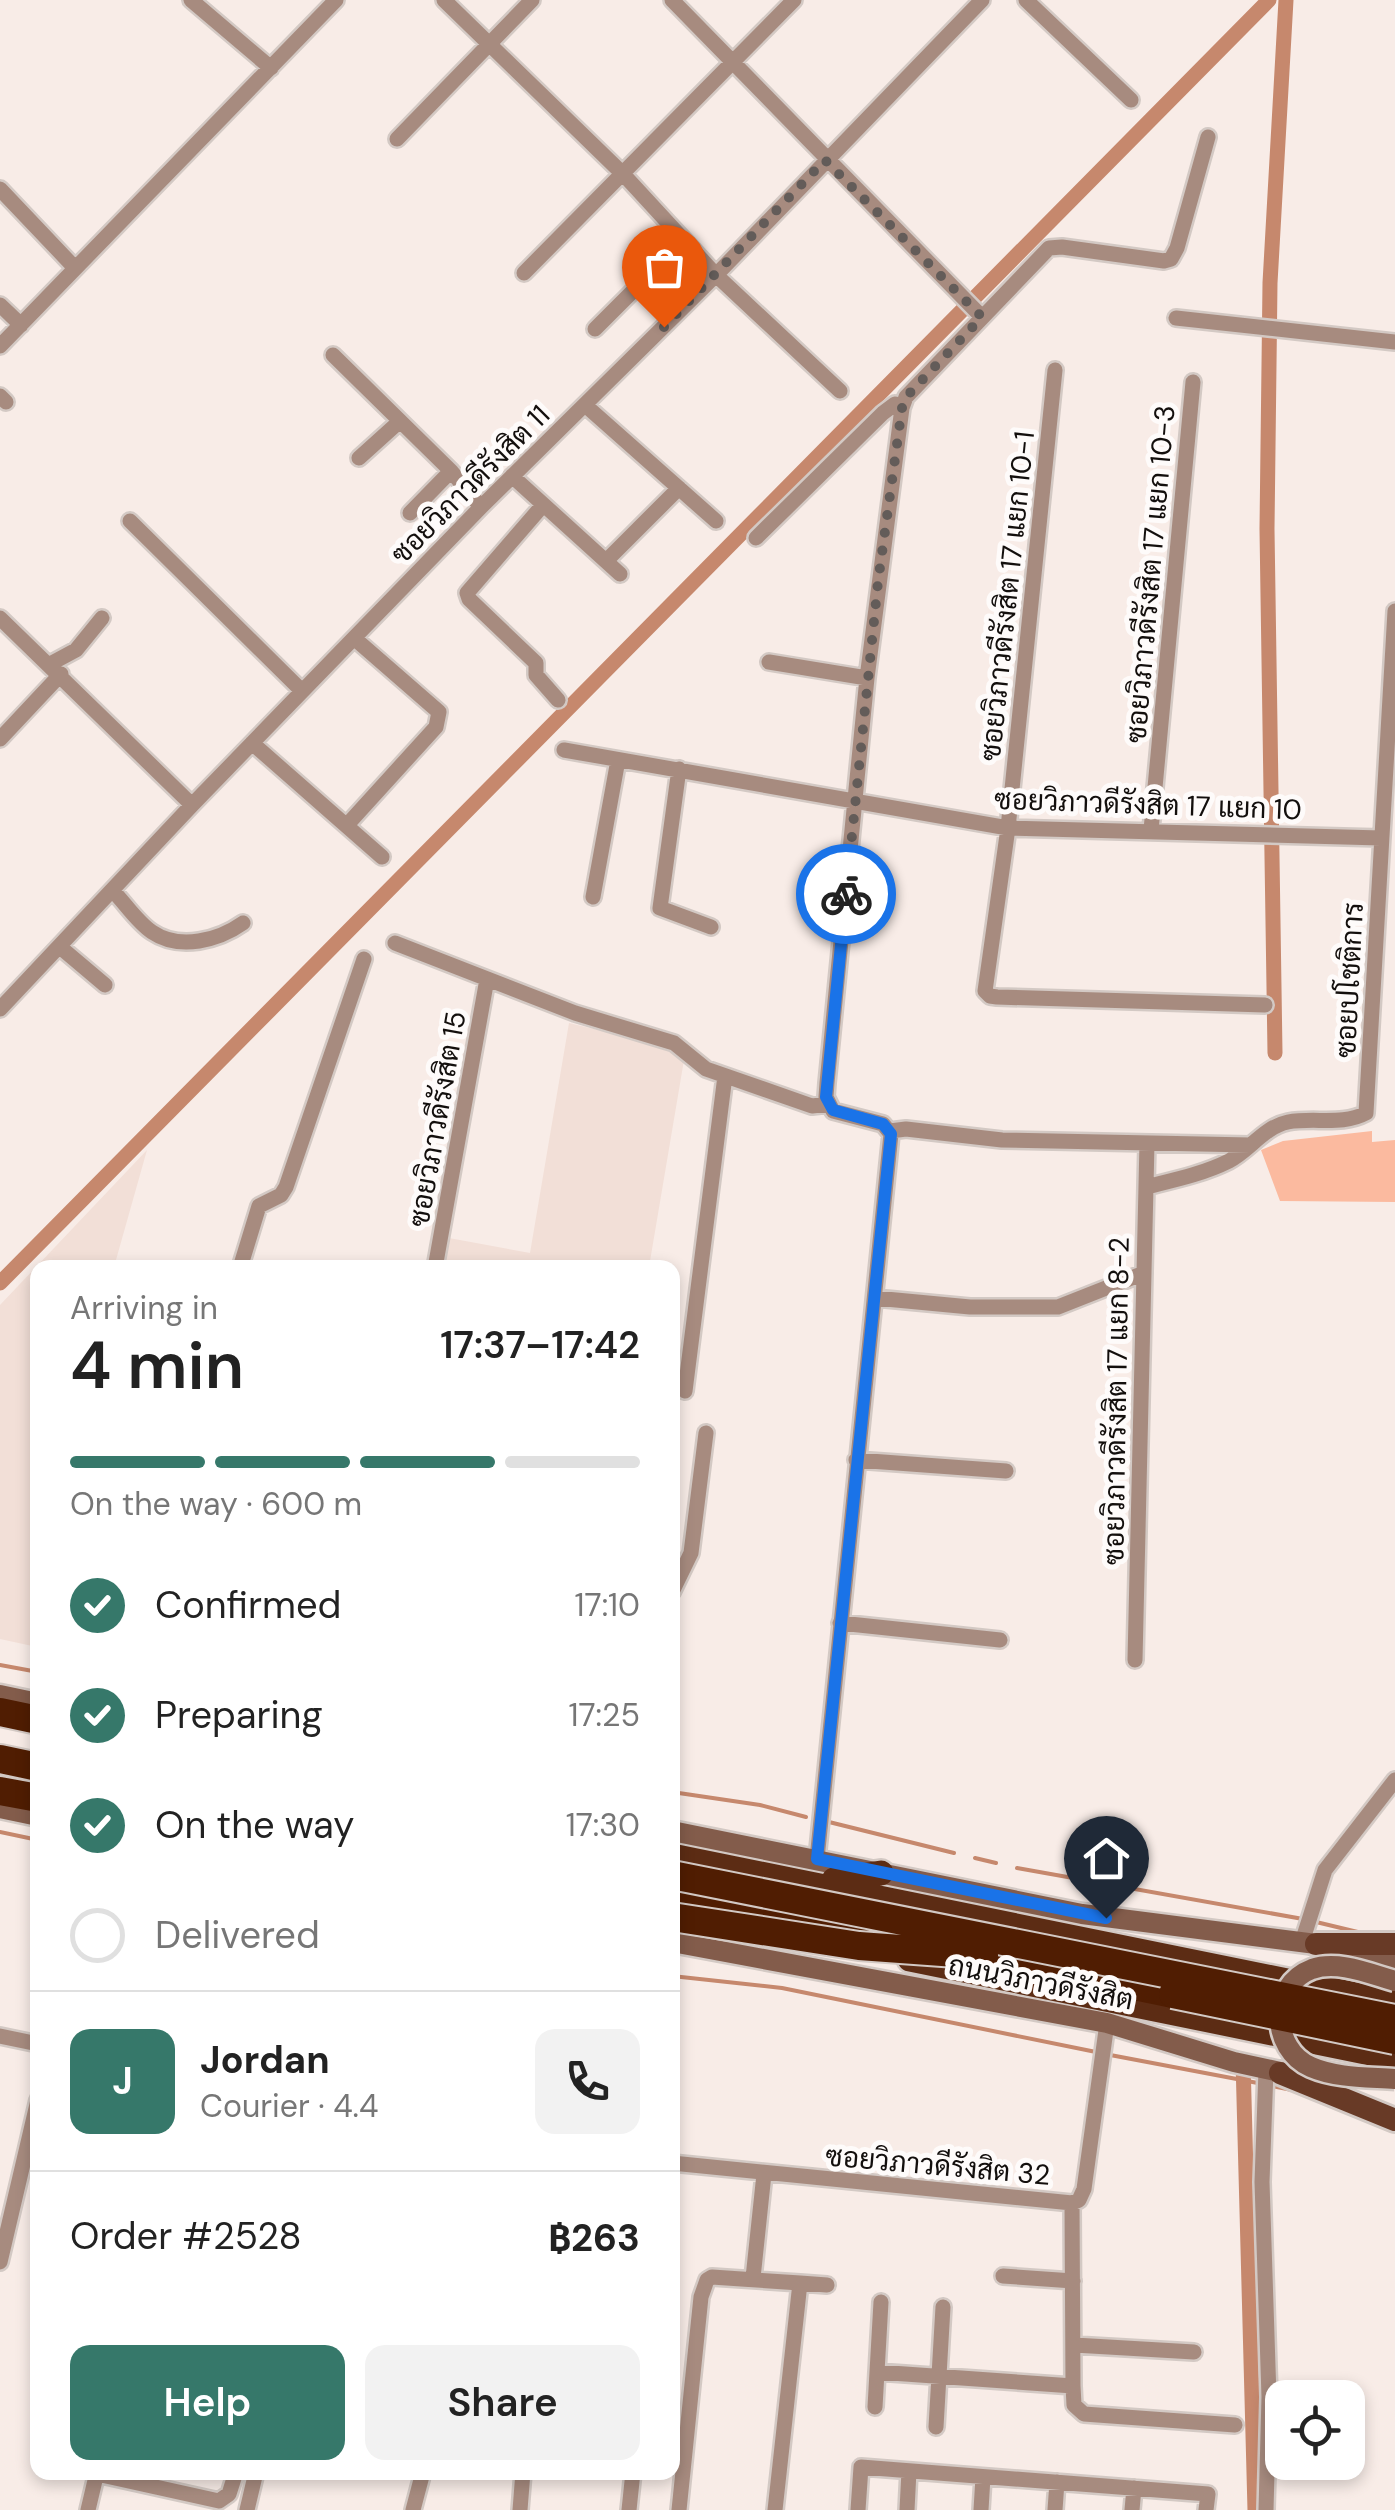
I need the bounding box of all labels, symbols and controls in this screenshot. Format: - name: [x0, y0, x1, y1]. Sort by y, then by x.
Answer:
- pin: [622, 225, 707, 328]
- icon: bag: [637, 240, 692, 295]
- street label: ซอยวิภาวดีรังสิต 11: [383, 397, 558, 572]
- street label: ซอยวิภาวดีรังสิต 17 แยก 10-3: [1117, 403, 1184, 745]
- street label: ซอยวิภาวดีรังสิต 17 แยก 10-1: [972, 429, 1043, 763]
- street label: ซอยวิภาวดีรังสิต 17 แยก 10: [994, 781, 1302, 828]
- courier: [796, 844, 896, 944]
- icon: bike: [819, 867, 874, 922]
- street label: ซอยปโชติการ: [1326, 901, 1372, 1059]
- street label: ซอยวิภาวดีรังสิต 15: [400, 1008, 475, 1230]
- street label: ซอยวิภาวดีรังสิต 17 แยก 8-2: [1095, 1237, 1138, 1565]
- text: Arriving in: [70, 1287, 218, 1329]
- text: 17:37–17:42: [440, 1320, 640, 1370]
- text: 4 min: [70, 1324, 244, 1408]
- text: On the way · 600 m: [70, 1483, 362, 1525]
- icon: check: [70, 1578, 125, 1633]
- text: Confirmed: [155, 1580, 341, 1630]
- text: 17:10: [575, 1584, 640, 1626]
- icon: check: [70, 1688, 125, 1743]
- text: Preparing: [155, 1690, 323, 1740]
- text: 17:25: [569, 1694, 640, 1736]
- icon: check: [70, 1798, 125, 1853]
- text: On the way: [155, 1800, 354, 1850]
- text: 17:30: [566, 1804, 640, 1846]
- pin: [1064, 1816, 1149, 1919]
- icon: home: [1079, 1831, 1134, 1886]
- text: Delivered: [155, 1910, 320, 1960]
- street label: ถนนวิภาวดีรังสิต: [945, 1946, 1136, 2019]
- button: phone: [535, 2029, 640, 2134]
- text: Jordan: [200, 2035, 330, 2085]
- text: J: [112, 2056, 133, 2106]
- text: Courier · 4.4: [200, 2085, 378, 2127]
- street label: ซอยวิภาวดีรังสิต 32: [824, 2137, 1052, 2194]
- text: Order #2528: [70, 2211, 302, 2261]
- text: ฿263: [548, 2213, 640, 2263]
- button: Help: [70, 2345, 345, 2460]
- button: Share: [365, 2345, 640, 2460]
- map controls: [1265, 2380, 1365, 2480]
- button: locate: [1265, 2380, 1365, 2480]

